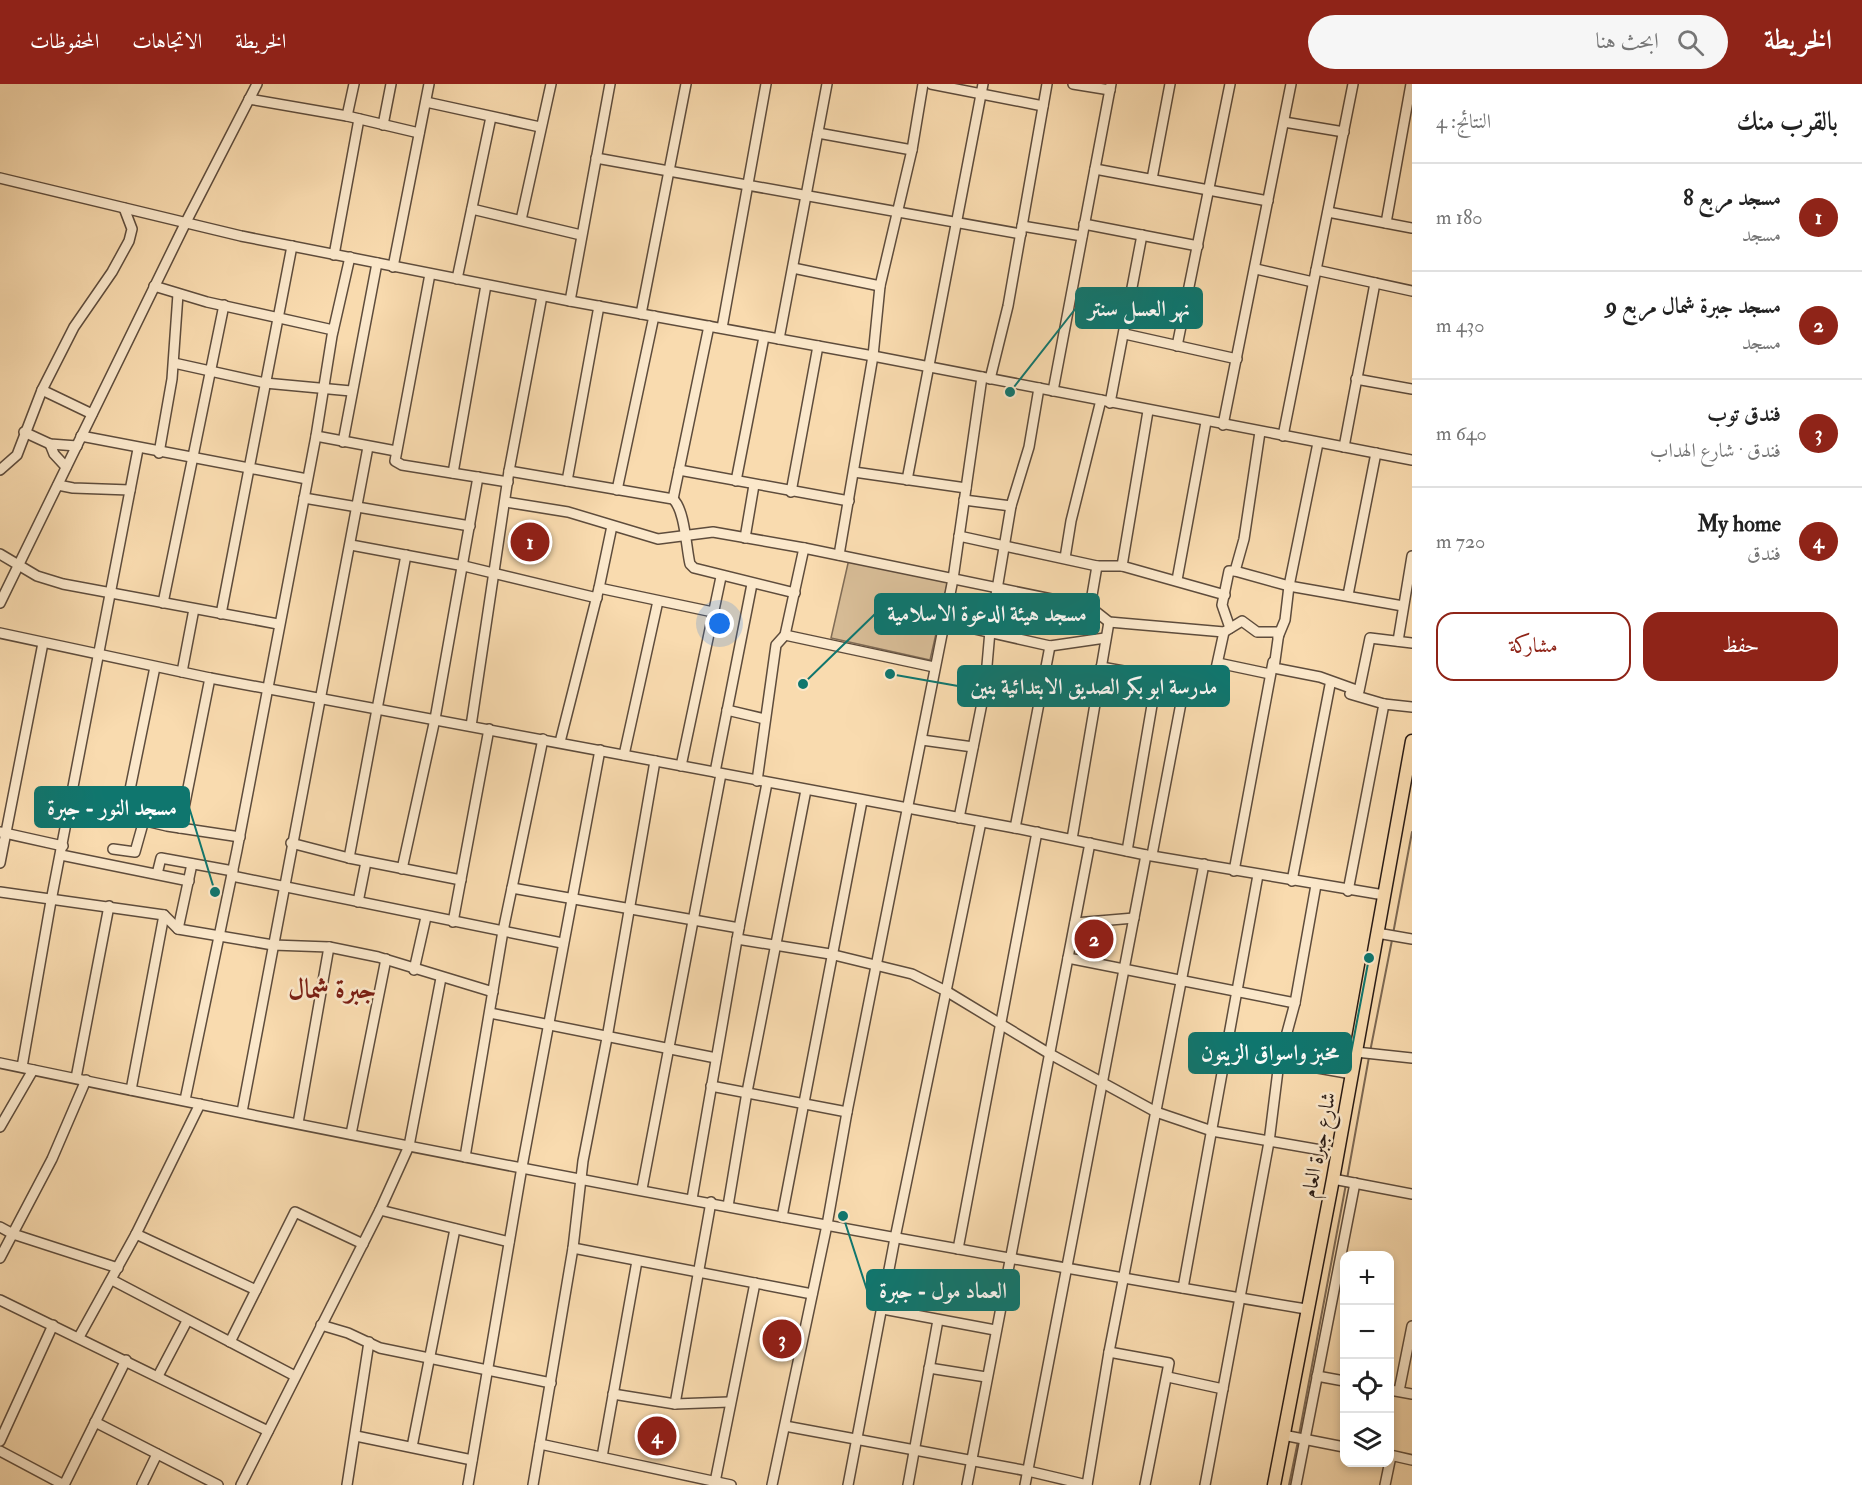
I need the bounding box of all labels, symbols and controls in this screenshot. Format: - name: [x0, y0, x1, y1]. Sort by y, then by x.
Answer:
- search box: [1308, 15, 1728, 69]
- text: الخريطة: [1764, 23, 1832, 58]
- icon: search: [1674, 26, 1707, 59]
- text: ابحث هنا: [1596, 27, 1659, 55]
- text: المحفوظات: [30, 28, 99, 55]
- text: الاتجاهات: [132, 28, 202, 55]
- text: الخريطة: [235, 28, 286, 55]
- text: بالقرب منك: [1736, 106, 1838, 138]
- text: النتائج: 4: [1436, 109, 1491, 134]
- text: مسجد مربع 8: [1683, 184, 1781, 212]
- text: 180 m: [1436, 205, 1483, 230]
- text: 1: [1815, 205, 1822, 230]
- text: مسجد: [1742, 222, 1781, 247]
- callout: نهر العسل سنتر: [1076, 288, 1202, 328]
- text: مسجد جبرة شمال مربع 9: [1606, 292, 1781, 320]
- text: نهر العسل سنتر: [1085, 295, 1190, 324]
- text: 430 m: [1436, 313, 1484, 338]
- text: 2: [1813, 313, 1824, 338]
- text: مسجد: [1742, 330, 1781, 355]
- text: فندق توب: [1707, 400, 1781, 428]
- text: 640 m: [1436, 421, 1487, 446]
- text: 3: [1815, 421, 1822, 446]
- text: فندق · شارع الهداب: [1650, 438, 1781, 463]
- text: My home: [1698, 510, 1781, 538]
- pin: 1: [510, 520, 550, 564]
- text: 720 m: [1436, 529, 1485, 554]
- text: 4: [1813, 529, 1824, 554]
- text: فندق: [1747, 541, 1781, 566]
- callout: مسجد هيئة الدعوة الاسلامية: [875, 594, 1099, 634]
- text: مسجد هيئة الدعوة الاسلامية: [887, 600, 1087, 628]
- your location: [705, 609, 734, 638]
- button: مشاركة: [1436, 612, 1631, 681]
- button: حفظ: [1643, 612, 1838, 681]
- callout: مدرسة ابو بكر الصديق الابتدائية بنين: [958, 666, 1229, 706]
- text: مدرسة ابو بكر الصديق الابتدائية بنين: [970, 673, 1218, 701]
- callout: مسجد النور - جبرة: [35, 787, 189, 827]
- text: مسجد النور - جبرة: [47, 794, 177, 822]
- pin: 2: [1074, 916, 1114, 962]
- district label: جبرة شمال: [288, 973, 376, 1006]
- callout: مخبز واسواق الزيتون: [1189, 1033, 1351, 1073]
- text: مخبز واسواق الزيتون: [1201, 1039, 1340, 1067]
- street label: شارع جبرة العام: [1295, 1090, 1346, 1201]
- map controls: [1340, 1251, 1394, 1467]
- button: +: [1340, 1251, 1394, 1305]
- callout: العماد مول - جبرة: [867, 1270, 1019, 1310]
- text: العماد مول - جبرة: [879, 1277, 1007, 1305]
- button: −: [1340, 1305, 1394, 1359]
- pin: 3: [762, 1316, 802, 1362]
- button: locate: [1340, 1359, 1394, 1413]
- button: layers: [1340, 1413, 1394, 1467]
- pin: 4: [638, 1414, 676, 1458]

